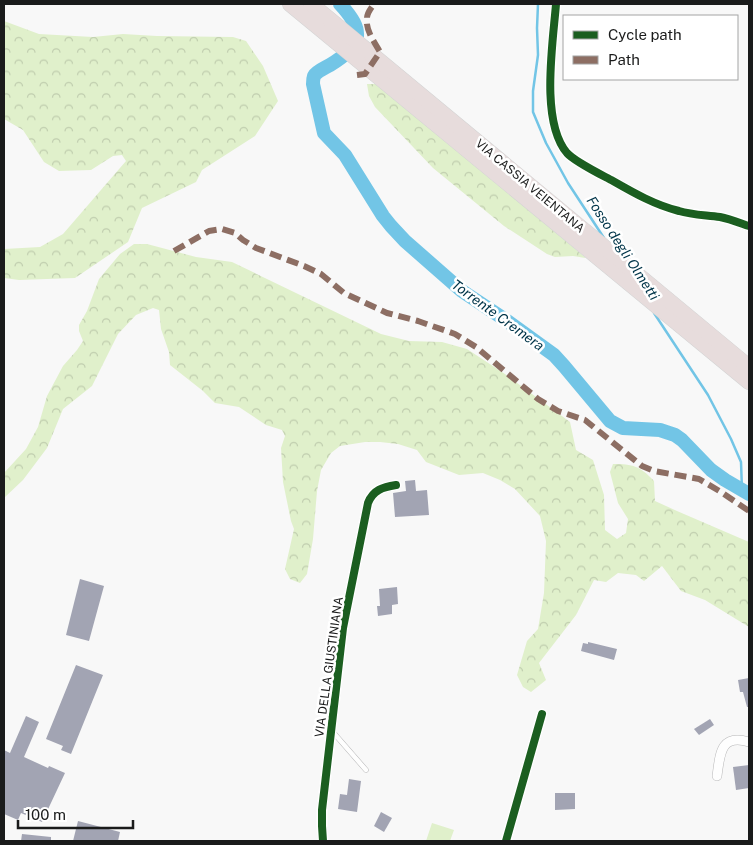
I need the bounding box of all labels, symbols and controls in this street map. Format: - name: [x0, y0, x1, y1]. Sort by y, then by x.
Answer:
- legend: [563, 15, 738, 80]
- text: Cycle path: [608, 26, 682, 43]
- text: Path: [608, 51, 640, 68]
- street label: VIA CASSIA VEIENTANA: [473, 136, 588, 236]
- water label: Fosso degli Olmetti: [583, 193, 663, 303]
- water label: Torrente Cremera: [449, 276, 547, 354]
- street label: VIA DELLA GIUSTINIANA: [312, 595, 346, 738]
- scale bar: [18, 798, 132, 830]
- text: 100 m: [25, 806, 66, 823]

